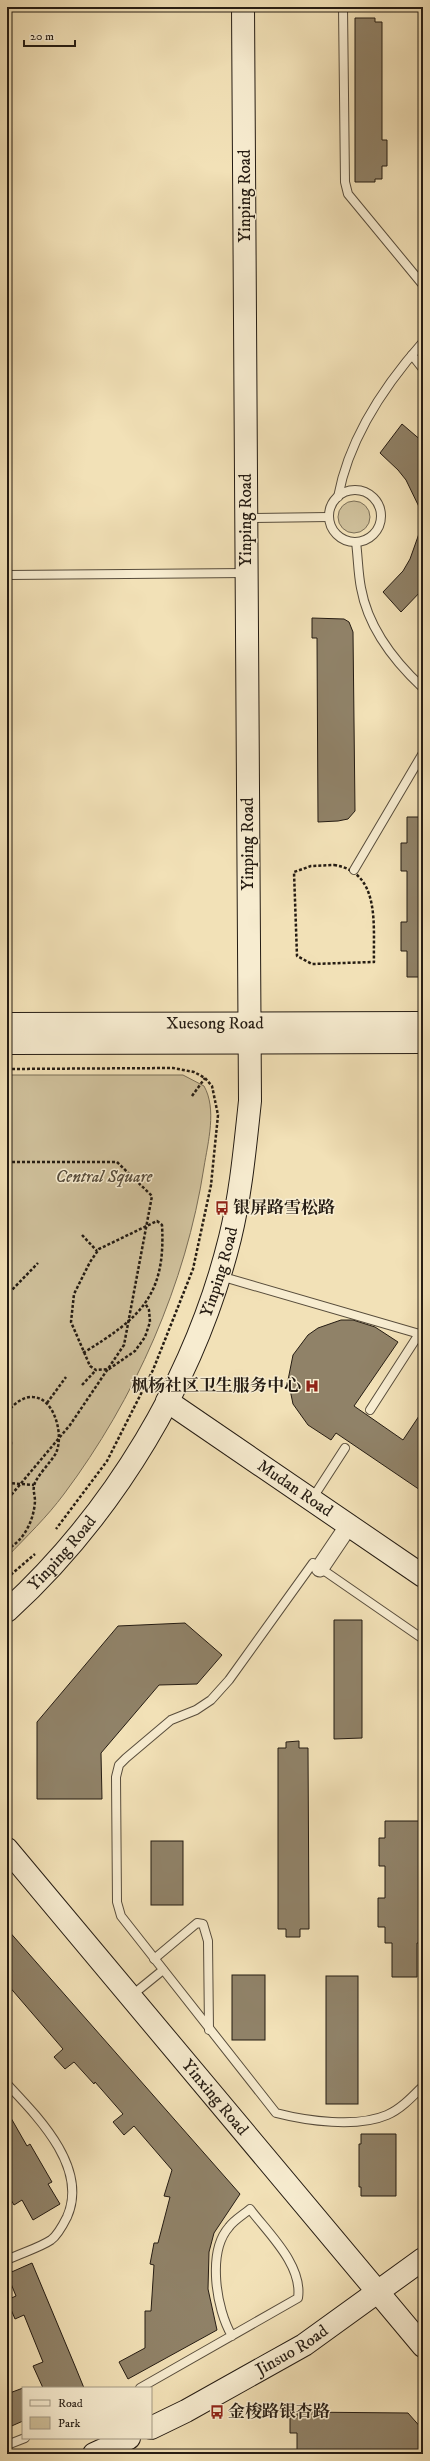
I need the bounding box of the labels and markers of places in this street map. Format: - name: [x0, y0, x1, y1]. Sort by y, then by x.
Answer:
- place label: 银屏路雪松路: [233, 1197, 335, 1219]
- bus stop icon: 银屏路雪松路: [214, 1200, 230, 1216]
- place label: 枫杨社区卫生服务中心: [131, 1375, 301, 1397]
- hospital icon: 枫杨社区卫生服务中心: [304, 1378, 320, 1394]
- place label: 金梭路银杏路: [228, 2401, 330, 2423]
- bus stop icon: 金梭路银杏路: [209, 2404, 225, 2420]

